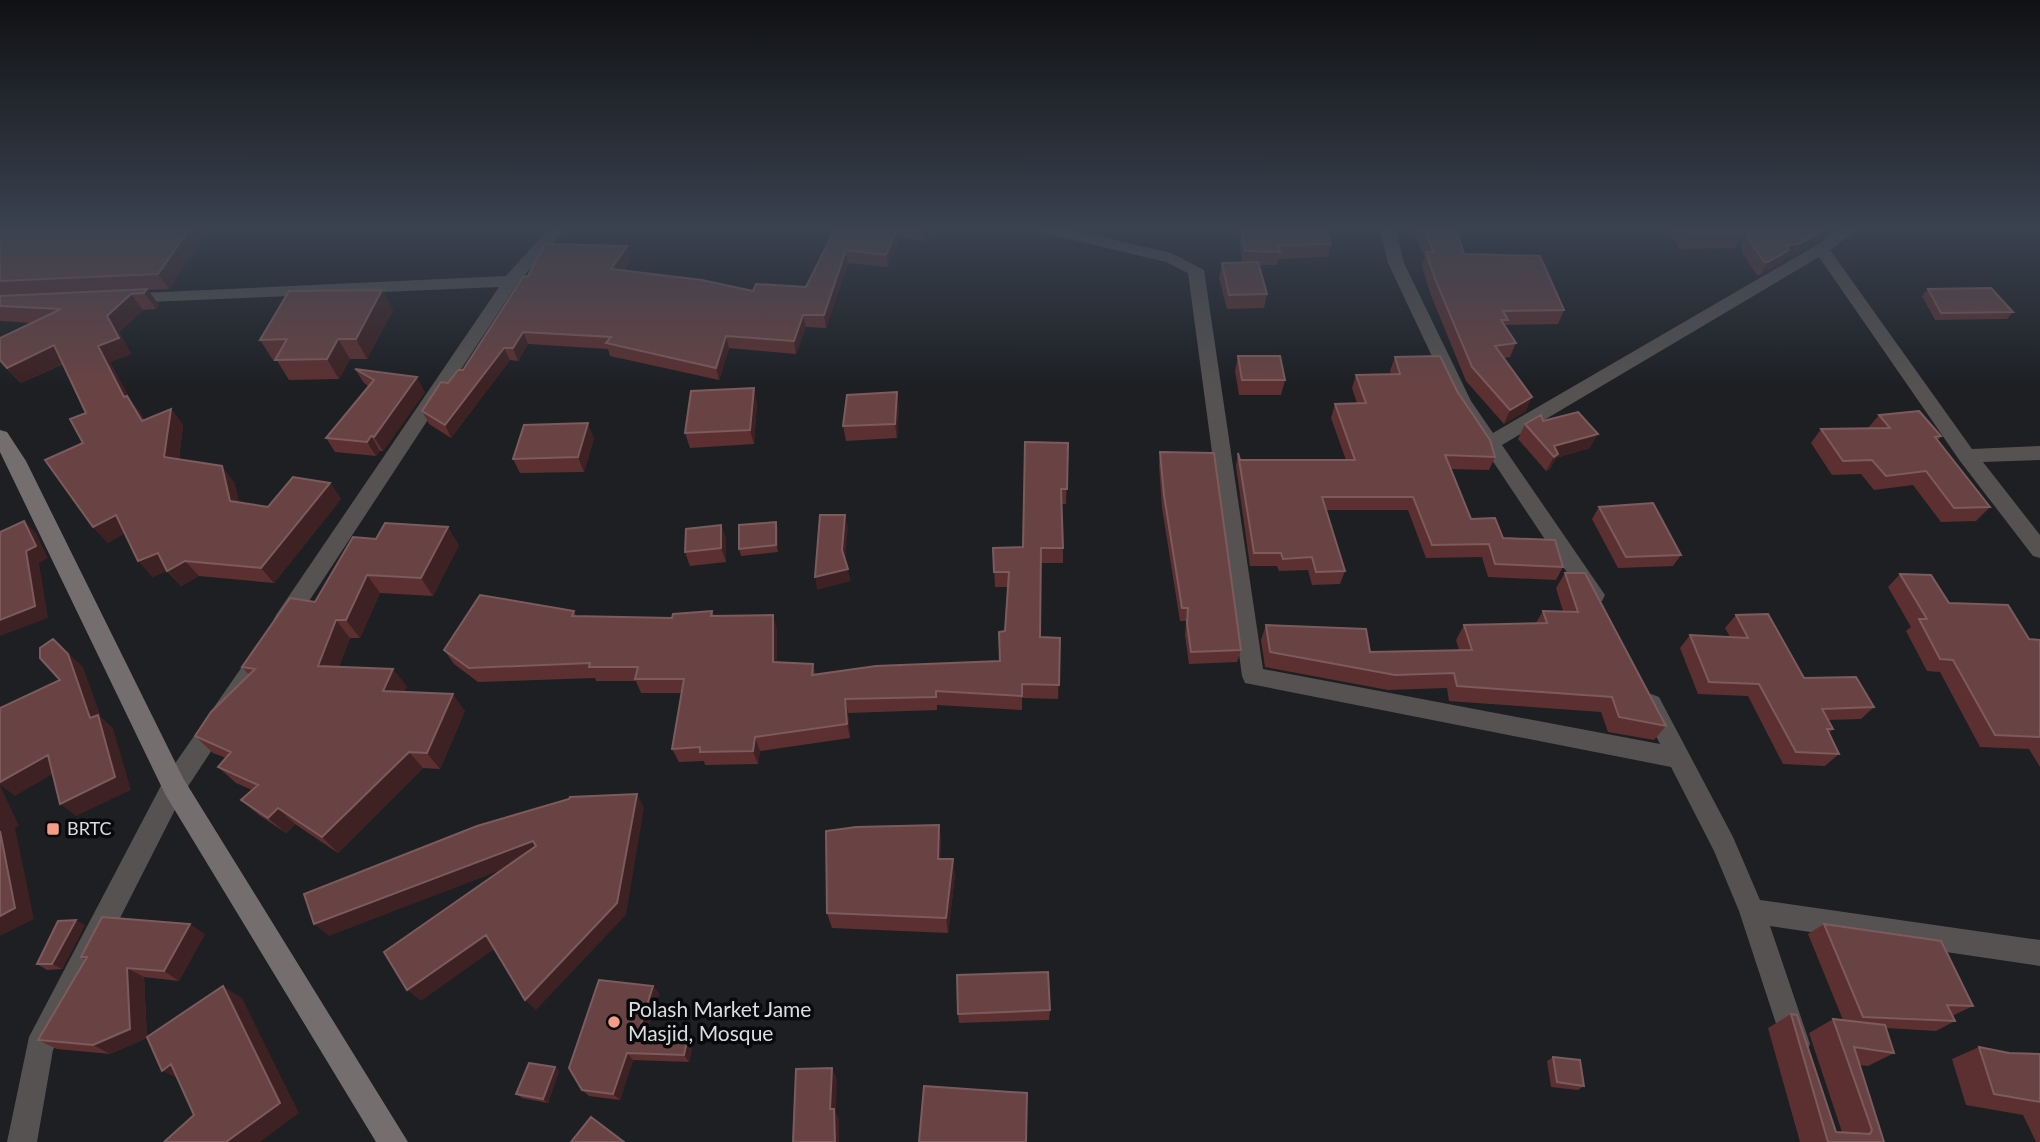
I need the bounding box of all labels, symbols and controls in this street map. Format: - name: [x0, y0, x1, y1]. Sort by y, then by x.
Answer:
- place label: BRTC: [67, 817, 112, 839]
- marker: BRTC: [45, 821, 61, 837]
- place label: Polash Market Jame Masjid, Mosque: [628, 996, 811, 1045]
- marker: Polash Market Jame Masjid, Mosque: [606, 1014, 622, 1030]

